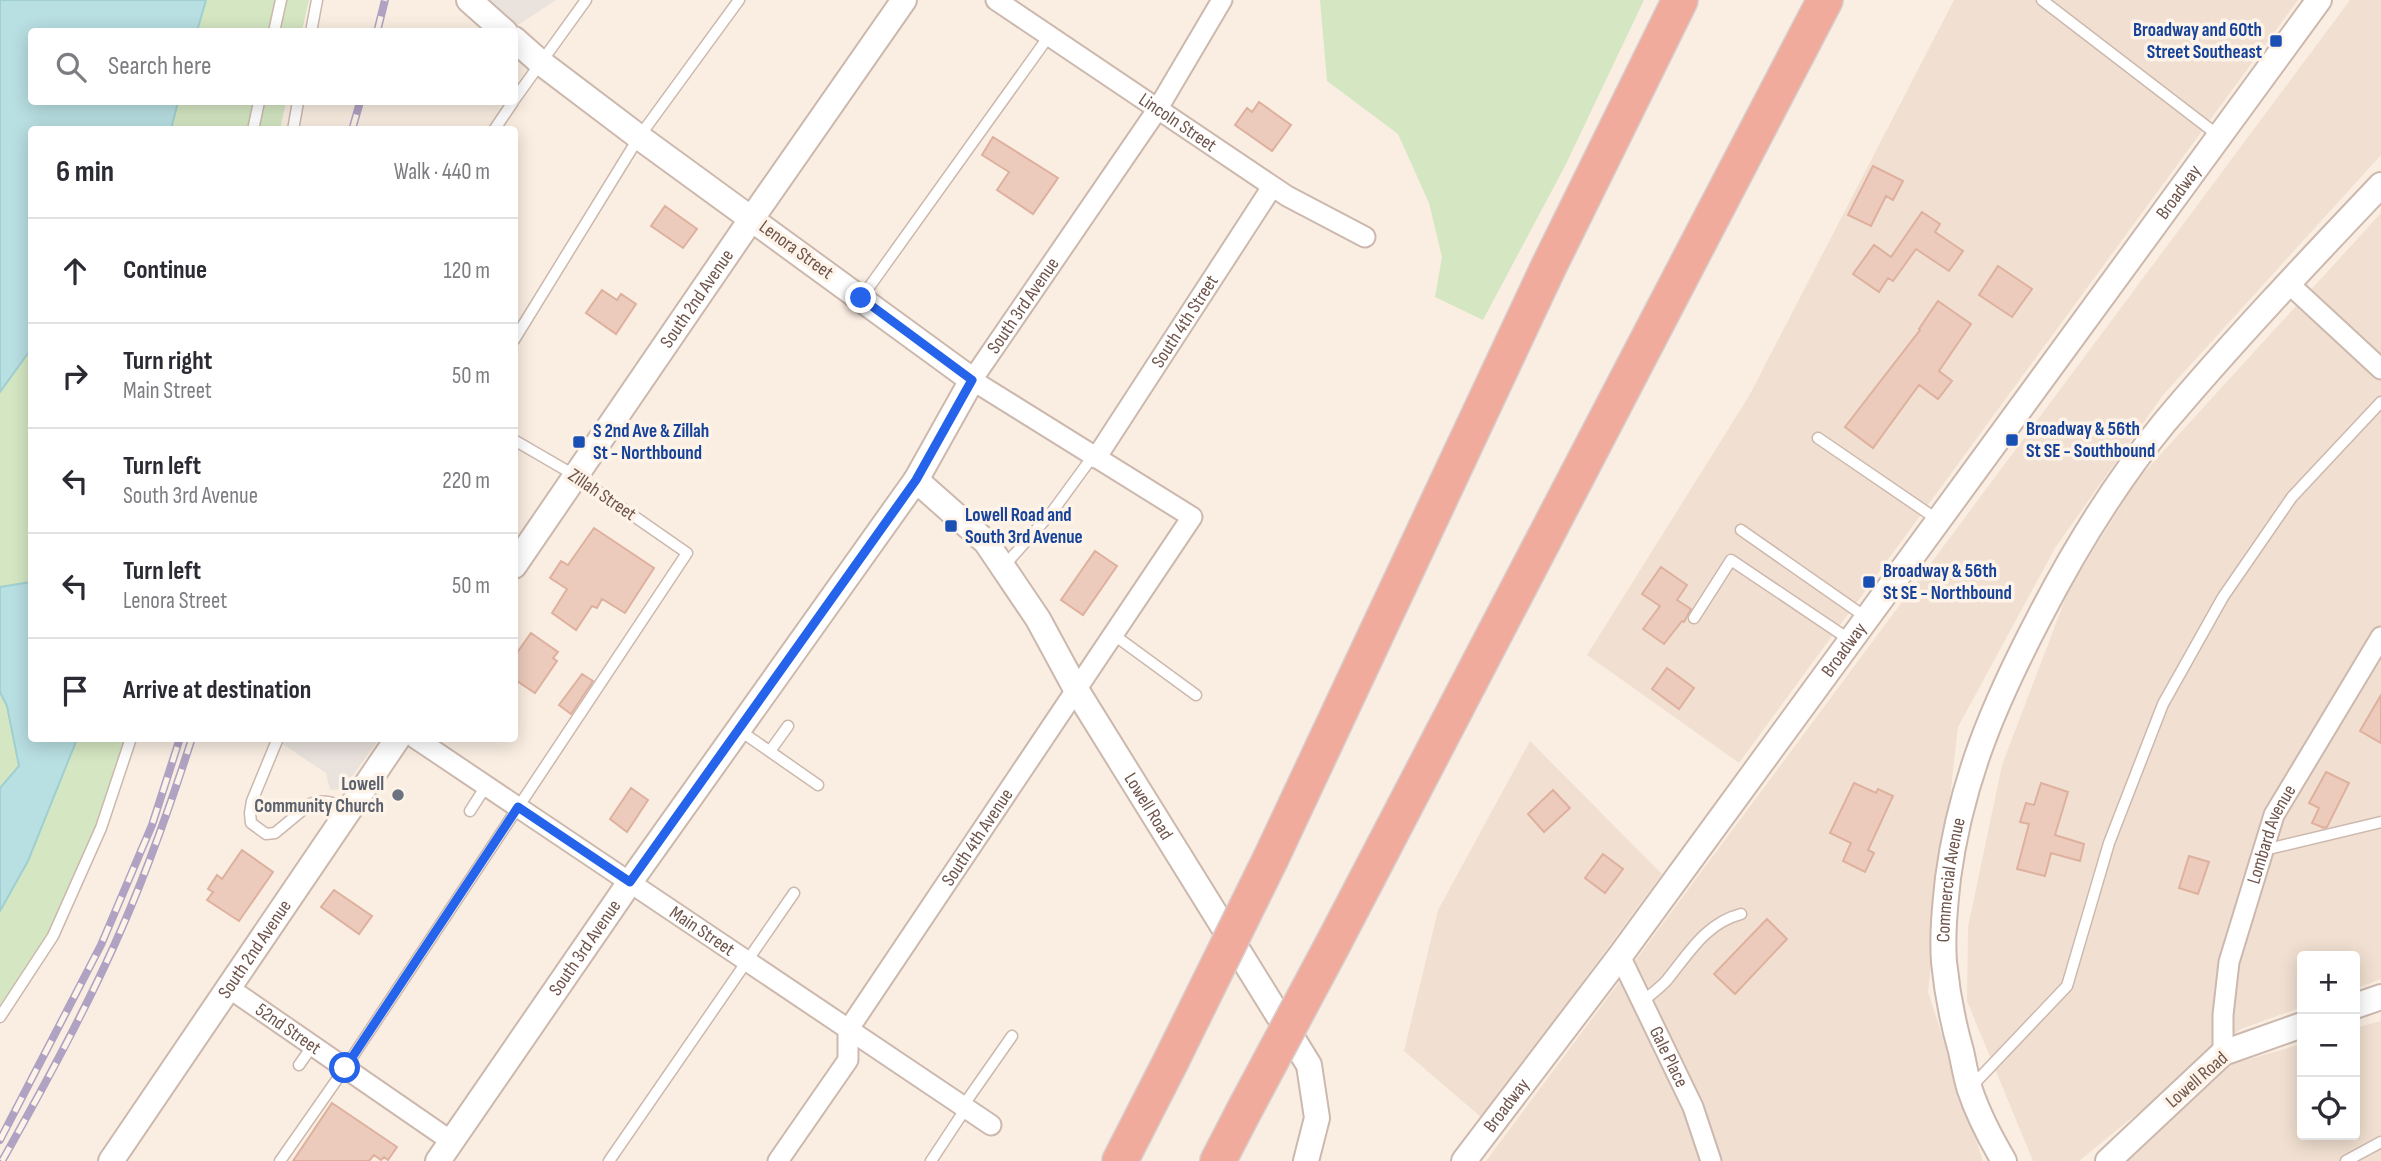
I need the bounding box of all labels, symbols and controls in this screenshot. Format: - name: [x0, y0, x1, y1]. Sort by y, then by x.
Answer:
- place label: Broadway and 60th Street Southeast: [2133, 19, 2262, 64]
- search box: [28, 28, 518, 105]
- marker: Broadway and 60th Street Southeast: [2268, 33, 2284, 49]
- icon: search: [52, 48, 90, 86]
- text: Search here: [108, 51, 211, 82]
- street label: Lincoln Street: [1134, 88, 1221, 157]
- text: 6 min: [56, 154, 114, 190]
- text: Walk · 440 m: [394, 158, 490, 186]
- street label: Broadway: [2151, 160, 2206, 224]
- street label: Lenora Street: [754, 215, 838, 285]
- street label: South 2nd Avenue: [655, 245, 739, 352]
- icon: ahead: [56, 252, 94, 290]
- street label: South 3rd Avenue: [982, 253, 1064, 358]
- text: Continue: [123, 255, 207, 286]
- text: 120 m: [444, 257, 490, 285]
- street label: South 4th Street: [1146, 270, 1223, 372]
- route end: [845, 282, 876, 313]
- text: Turn right: [123, 346, 212, 377]
- icon: right: [56, 357, 94, 395]
- text: 50 m: [452, 362, 490, 390]
- text: Main Street: [123, 377, 212, 405]
- place label: Broadway & 56th St SE - Southbound: [2026, 418, 2155, 463]
- place label: S 2nd Ave & Zillah St - Northbound: [593, 420, 709, 465]
- marker: Broadway & 56th St SE - Southbound: [2004, 432, 2020, 448]
- marker: S 2nd Ave & Zillah St - Northbound: [571, 434, 587, 450]
- text: Turn left: [123, 451, 201, 482]
- icon: left: [56, 462, 94, 500]
- street label: Zillah Street: [564, 464, 641, 526]
- text: 220 m: [442, 467, 490, 495]
- text: South 3rd Avenue: [123, 482, 258, 510]
- place label: Lowell Road and South 3rd Avenue: [965, 504, 1083, 549]
- marker: Lowell Road and South 3rd Avenue: [943, 518, 959, 534]
- text: Turn left: [123, 556, 201, 587]
- place label: Broadway & 56th St SE - Northbound: [1883, 560, 2012, 605]
- icon: left: [56, 567, 94, 605]
- text: 50 m: [452, 572, 490, 600]
- marker: Broadway & 56th St SE - Northbound: [1861, 574, 1877, 590]
- text: Lenora Street: [123, 587, 227, 615]
- street label: Broadway: [1816, 618, 1872, 681]
- icon: arrive: [56, 672, 94, 710]
- text: Arrive at destination: [123, 675, 311, 706]
- street label: Lowell Road: [1119, 769, 1178, 844]
- place label: Lowell Community Church: [254, 773, 384, 818]
- street label: Lombard Avenue: [2242, 781, 2301, 887]
- street label: South 4th Avenue: [936, 784, 1018, 890]
- marker: Lowell Community Church: [390, 787, 406, 803]
- street label: Commercial Avenue: [1932, 815, 1970, 943]
- street label: South 2nd Avenue: [213, 895, 296, 1003]
- street label: South 3rd Avenue: [544, 895, 626, 1000]
- street label: Main Street: [665, 901, 739, 961]
- map controls: [2297, 951, 2360, 1140]
- button: +: [2297, 951, 2360, 1014]
- street label: 52nd Street: [251, 998, 326, 1060]
- button: −: [2297, 1014, 2360, 1077]
- street label: Gale Place: [1644, 1023, 1693, 1091]
- street label: Lowell Road: [2161, 1047, 2233, 1113]
- route start: [329, 1052, 360, 1083]
- street label: Broadway: [1479, 1073, 1535, 1137]
- button: locate: [2297, 1077, 2360, 1140]

